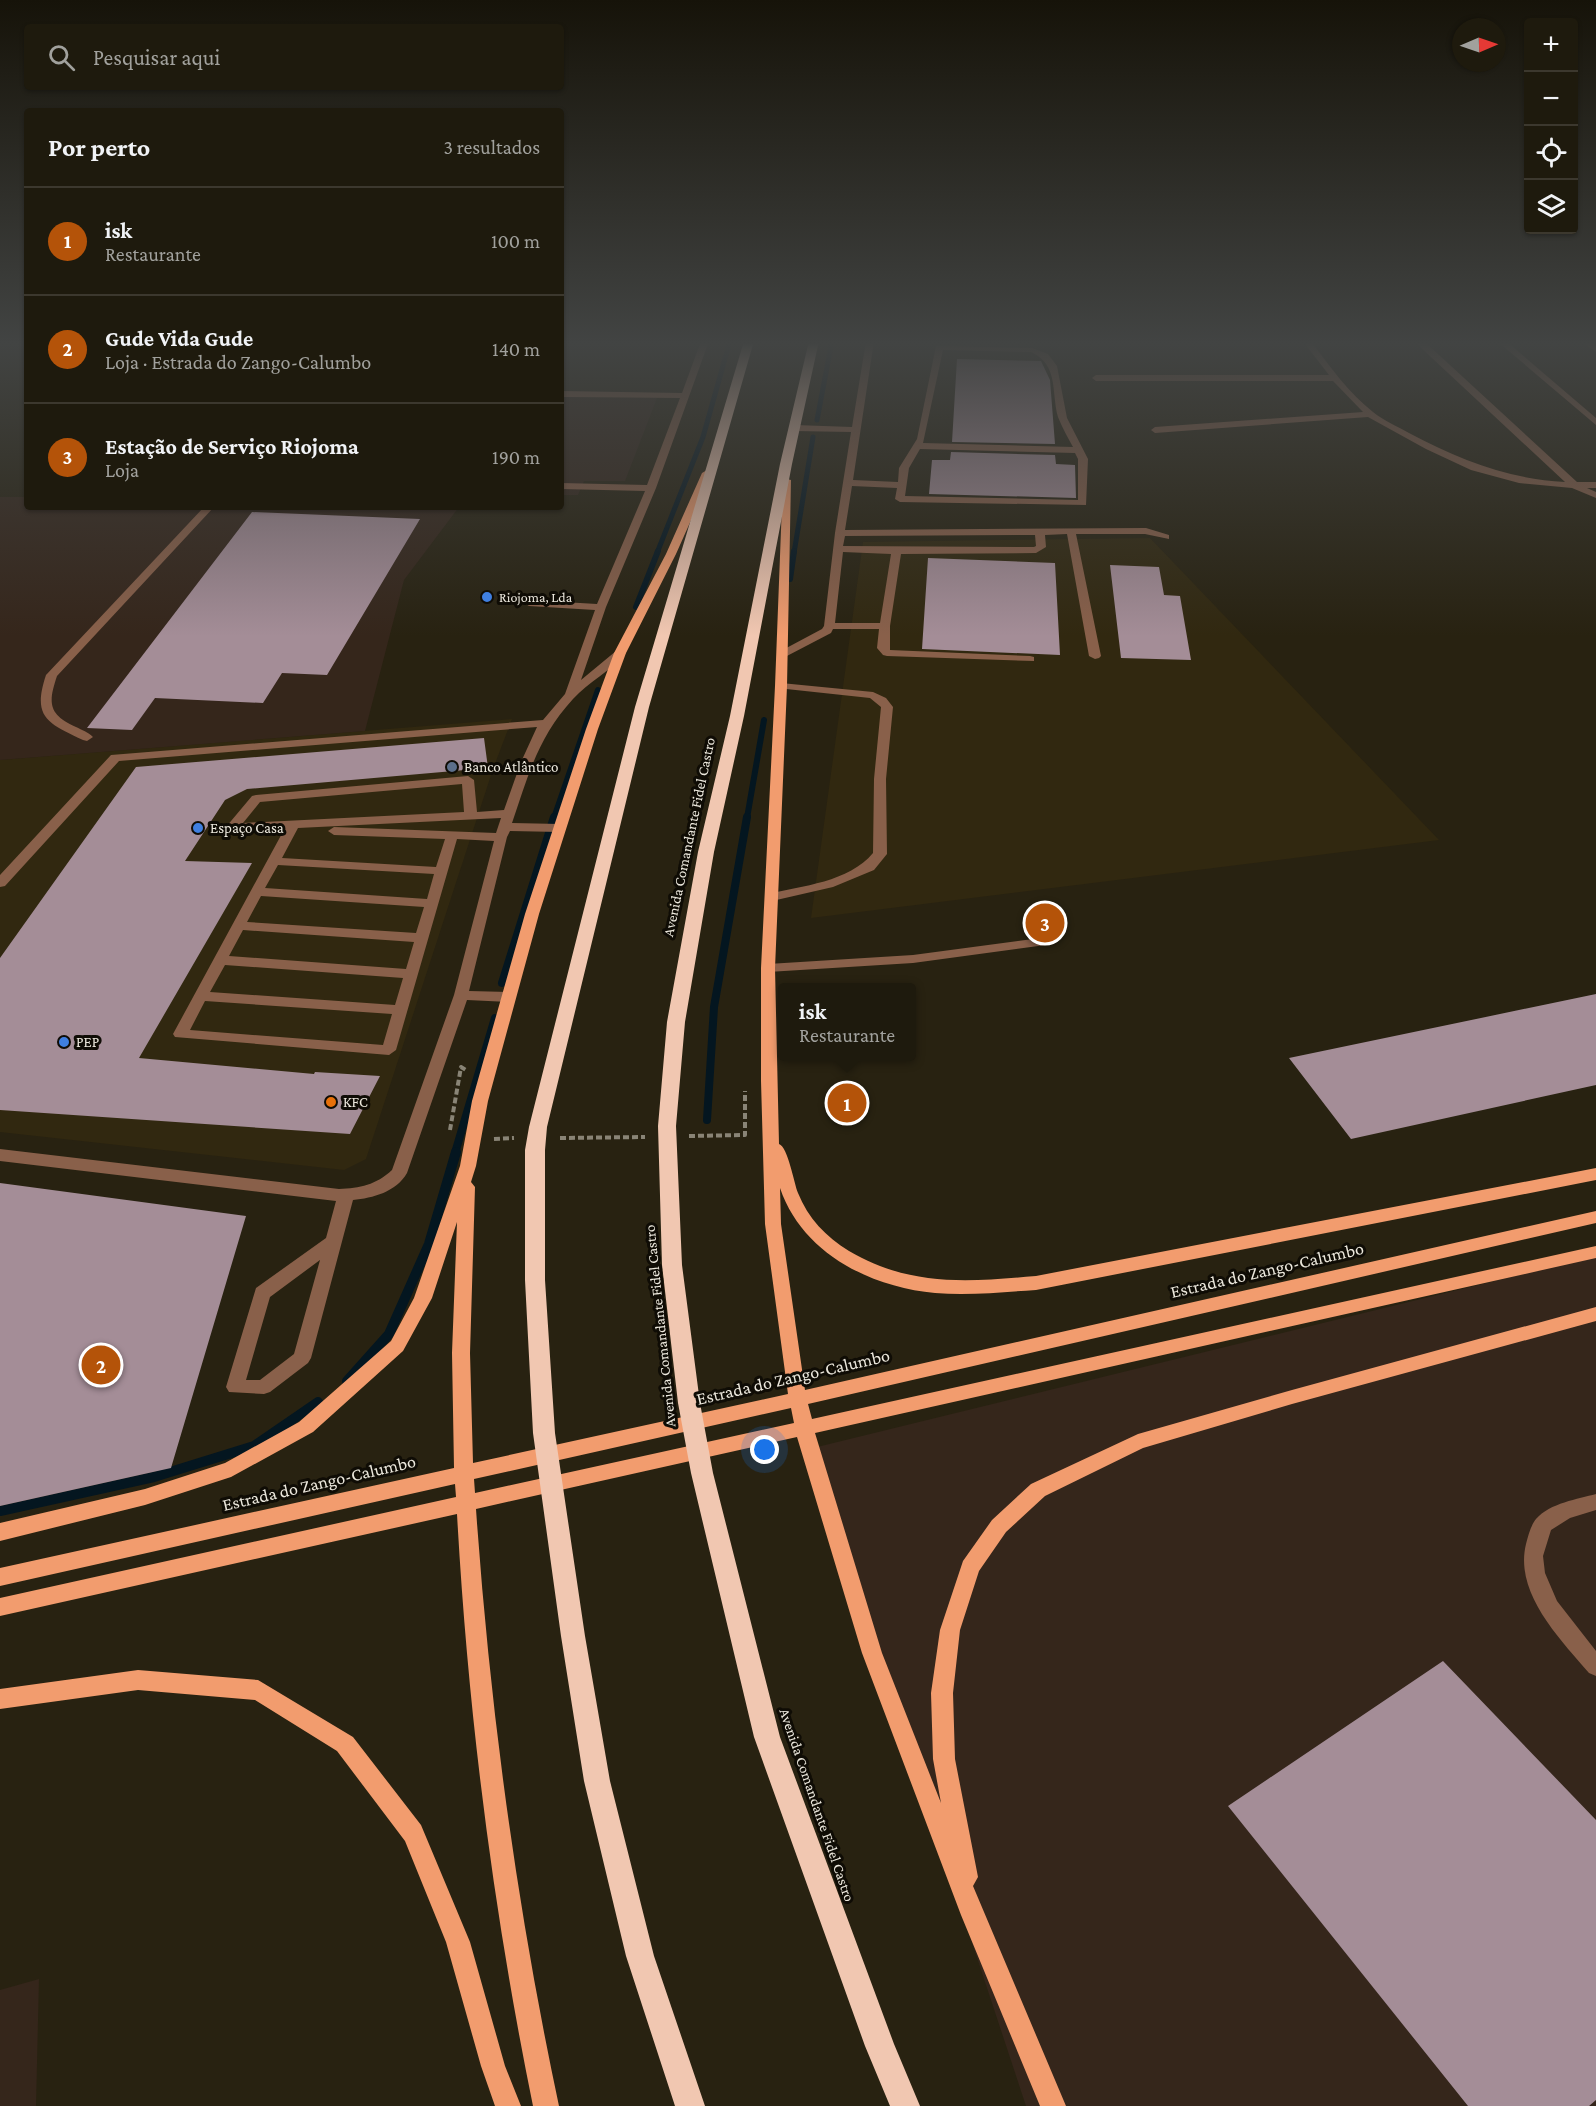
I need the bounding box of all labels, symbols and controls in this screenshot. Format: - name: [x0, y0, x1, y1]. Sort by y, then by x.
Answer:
- north arrow: [1452, 18, 1506, 72]
- map controls: [1524, 18, 1578, 234]
- button: +: [1524, 18, 1578, 72]
- search box: [24, 24, 564, 90]
- icon: search: [45, 41, 78, 74]
- text: Pesquisar aqui: [93, 45, 220, 70]
- button: −: [1524, 72, 1578, 126]
- button: locate: [1524, 126, 1578, 180]
- text: Por perto: [48, 133, 150, 162]
- text: 3 resultados: [443, 136, 540, 158]
- button: layers: [1524, 180, 1578, 234]
- text: isk: [105, 218, 132, 243]
- text: 1: [64, 230, 71, 252]
- text: 100 m: [491, 230, 540, 252]
- text: Restaurante: [105, 243, 201, 265]
- text: Gude Vida Gude: [105, 326, 253, 351]
- text: 2: [62, 338, 73, 360]
- text: 140 m: [492, 338, 540, 360]
- text: Loja · Estrada do Zango-Calumbo: [105, 351, 371, 373]
- text: Estação de Serviço Riojoma: [105, 434, 359, 459]
- text: 3: [63, 446, 72, 468]
- text: 190 m: [492, 446, 540, 468]
- text: Loja: [105, 459, 139, 481]
- place label: Riojoma, Lda: [499, 589, 573, 606]
- marker: Riojoma, Lda: [480, 590, 494, 604]
- street label: Avenida Comandante Fidel Castro: [660, 736, 718, 938]
- place label: Banco Atlântico: [464, 759, 558, 775]
- marker: Banco Atlântico: [445, 760, 459, 774]
- place label: Espaço Casa: [210, 820, 284, 837]
- marker: Espaço Casa: [191, 821, 205, 835]
- pin: 3: [1026, 900, 1064, 946]
- popup: [778, 983, 916, 1061]
- text: isk: [799, 999, 826, 1024]
- text: Restaurante: [799, 1024, 895, 1046]
- place label: PEP: [76, 1034, 99, 1050]
- marker: PEP: [57, 1035, 71, 1049]
- pin: 1: [828, 1080, 866, 1126]
- place label: KFC: [343, 1094, 368, 1110]
- marker: KFC: [324, 1095, 338, 1109]
- street label: Avenida Comandante Fidel Castro: [641, 1224, 679, 1428]
- street label: Estrada do Zango-Calumbo: [1168, 1238, 1366, 1302]
- pin: 2: [82, 1342, 120, 1388]
- street label: Estrada do Zango-Calumbo: [694, 1345, 892, 1409]
- your location: [750, 1435, 779, 1464]
- street label: Estrada do Zango-Calumbo: [220, 1451, 418, 1515]
- street label: Avenida Comandante Fidel Castro: [776, 1706, 858, 1904]

